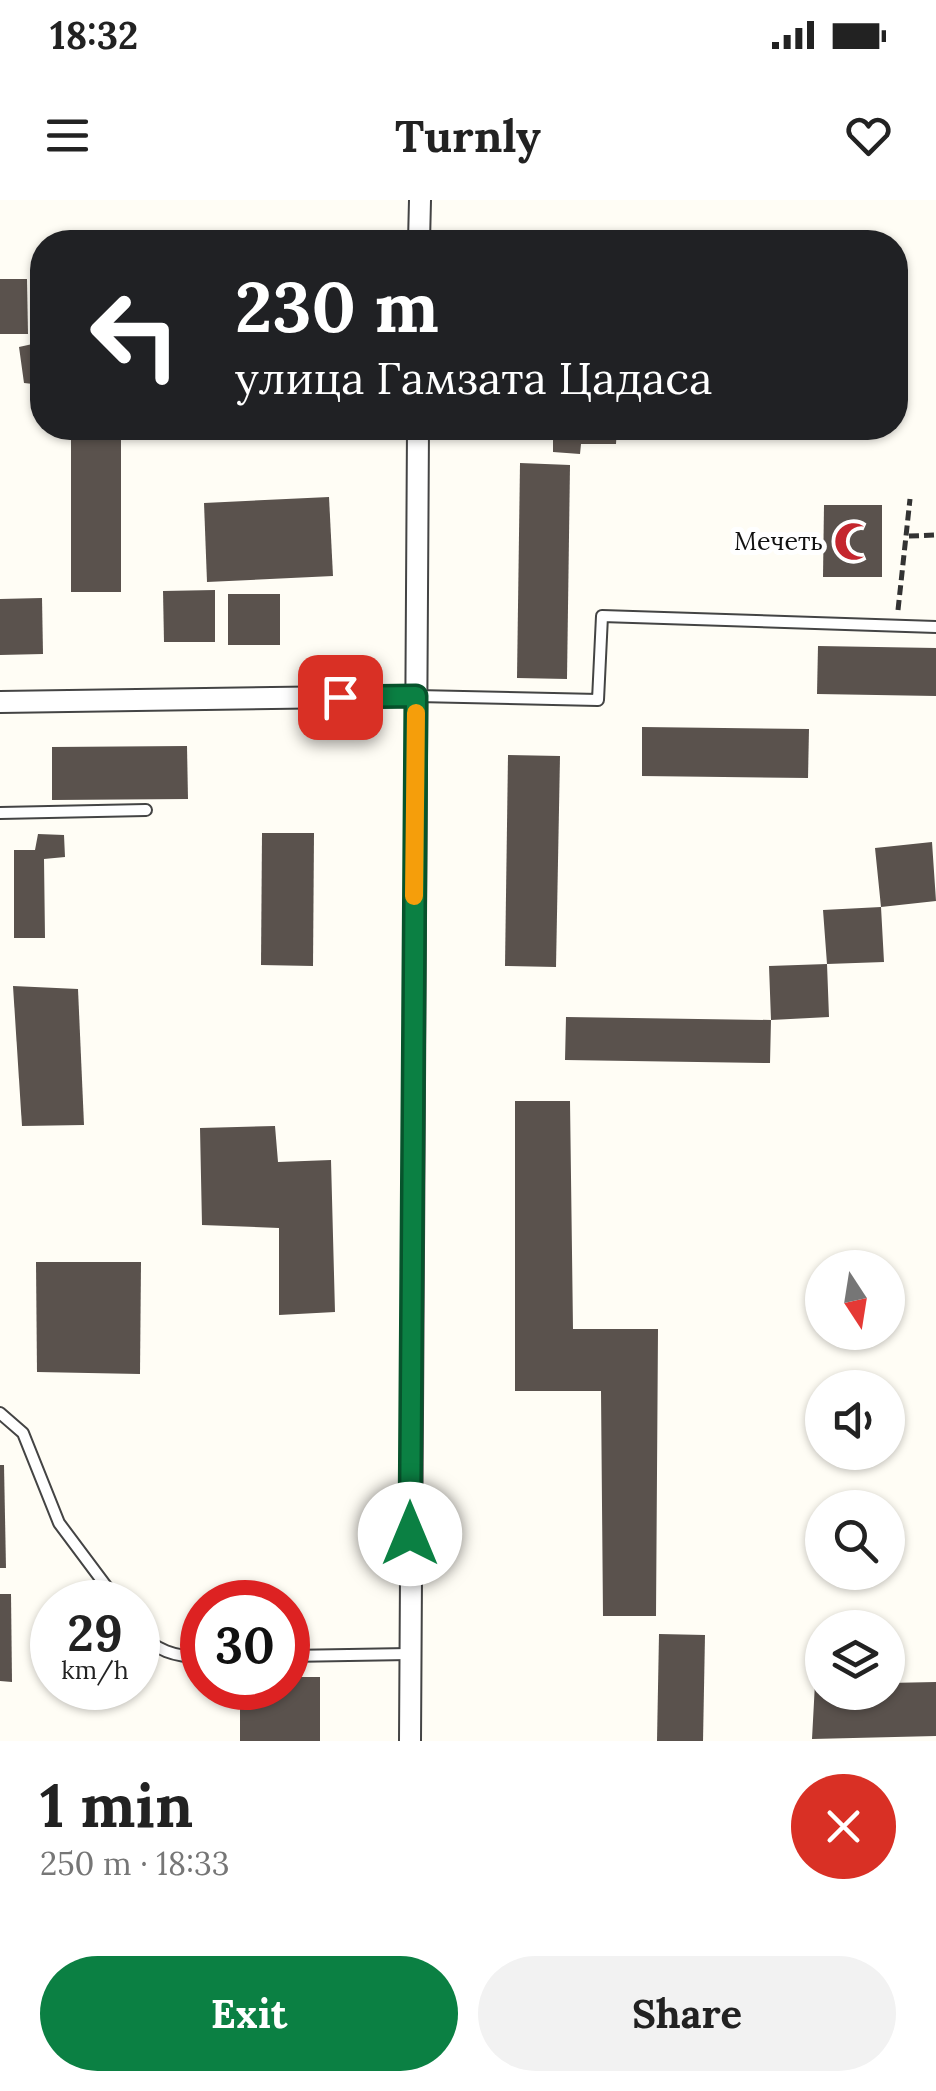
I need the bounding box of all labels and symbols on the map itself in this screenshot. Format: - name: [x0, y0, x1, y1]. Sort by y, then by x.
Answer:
- mosque icon: Мечеть: [832, 520, 874, 562]
- place label: Мечеть: [734, 525, 823, 557]
- pin: [298, 655, 383, 740]
- north arrow: [805, 1250, 905, 1350]
- position arrow: [358, 1482, 462, 1586]
- speed limit sign: 30: [180, 1580, 310, 1710]

